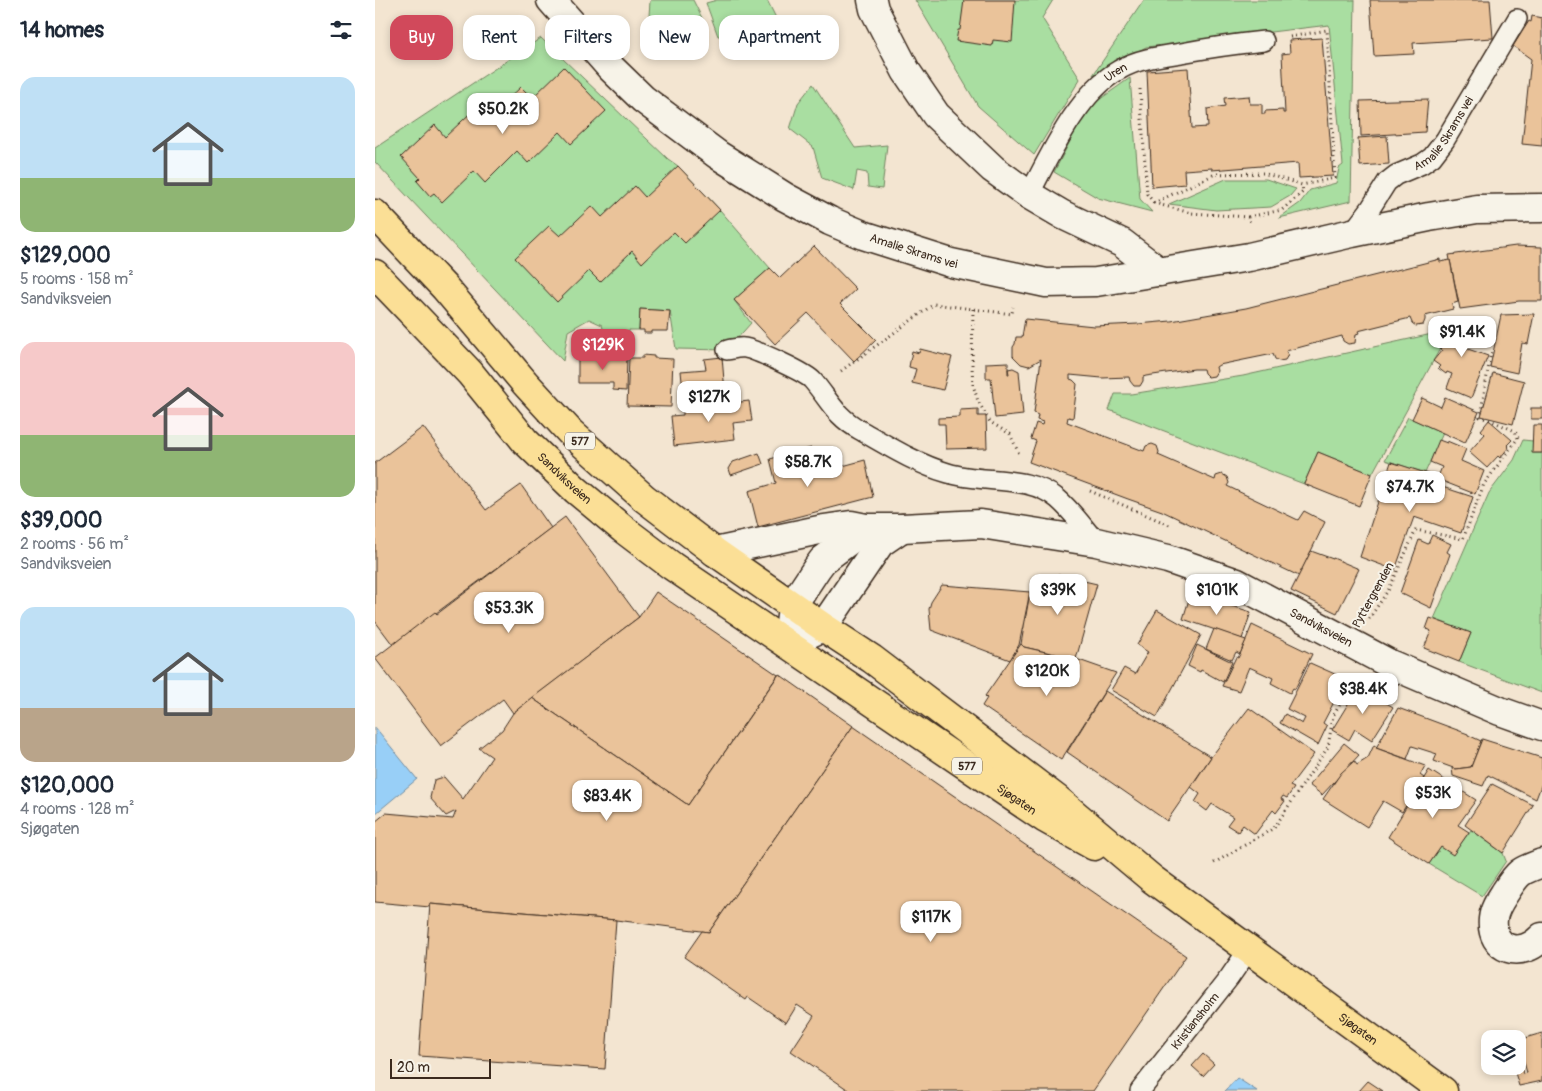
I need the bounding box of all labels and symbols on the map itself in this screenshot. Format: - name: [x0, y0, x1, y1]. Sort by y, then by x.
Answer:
- street label: Uren: [1101, 60, 1130, 86]
- pin: $50.2K: [462, 92, 544, 135]
- street label: Amalie Skrams vei: [1412, 94, 1477, 175]
- street label: Amalie Skrams vei: [868, 231, 959, 272]
- pin: $91.4K: [1421, 316, 1503, 358]
- pin: $129K: [568, 328, 638, 371]
- pin: $127K: [674, 380, 744, 423]
- road number: 577: [565, 432, 595, 450]
- pin: $58.7K: [767, 446, 849, 488]
- street label: Sandviksveien: [534, 450, 594, 508]
- pin: $74.7K: [1369, 470, 1451, 513]
- street label: Pyttergrenden: [1349, 560, 1398, 631]
- pin: $39K: [1028, 574, 1088, 616]
- pin: $101K: [1182, 574, 1252, 616]
- pin: $53.3K: [468, 592, 550, 634]
- street label: Sandviksveien: [1287, 605, 1355, 651]
- pin: $120K: [1012, 654, 1082, 697]
- pin: $38.4K: [1322, 672, 1404, 715]
- road number: 577: [952, 758, 982, 774]
- pin: $53K: [1403, 776, 1463, 819]
- pin: $83.4K: [566, 780, 648, 822]
- street label: Sjøgaten: [993, 781, 1039, 819]
- pin: $117K: [896, 900, 966, 943]
- street label: Kristiansholm: [1168, 989, 1223, 1053]
- street label: Sjøgaten: [1335, 1010, 1380, 1049]
- scale bar: [390, 1056, 491, 1079]

